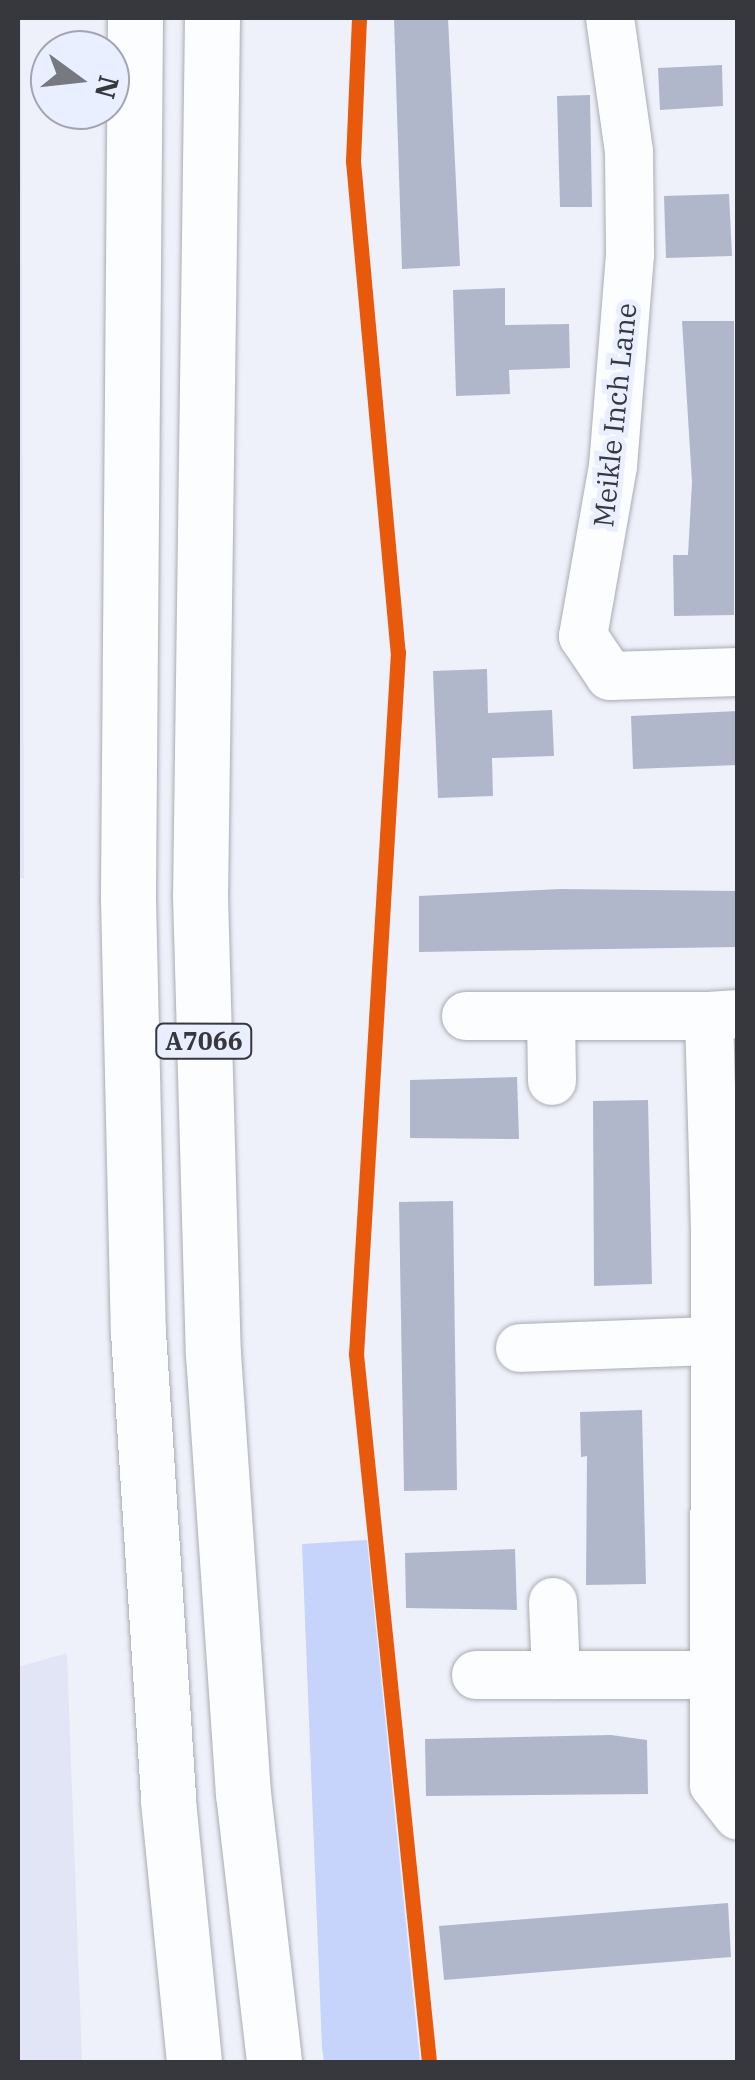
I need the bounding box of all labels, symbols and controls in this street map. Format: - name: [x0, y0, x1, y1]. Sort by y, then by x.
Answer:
- north arrow: [30, 30, 130, 130]
- text: N: [87, 72, 128, 103]
- street label: Meikle Inch Lane: [587, 301, 643, 529]
- road number: A7066: [154, 1021, 254, 1061]

